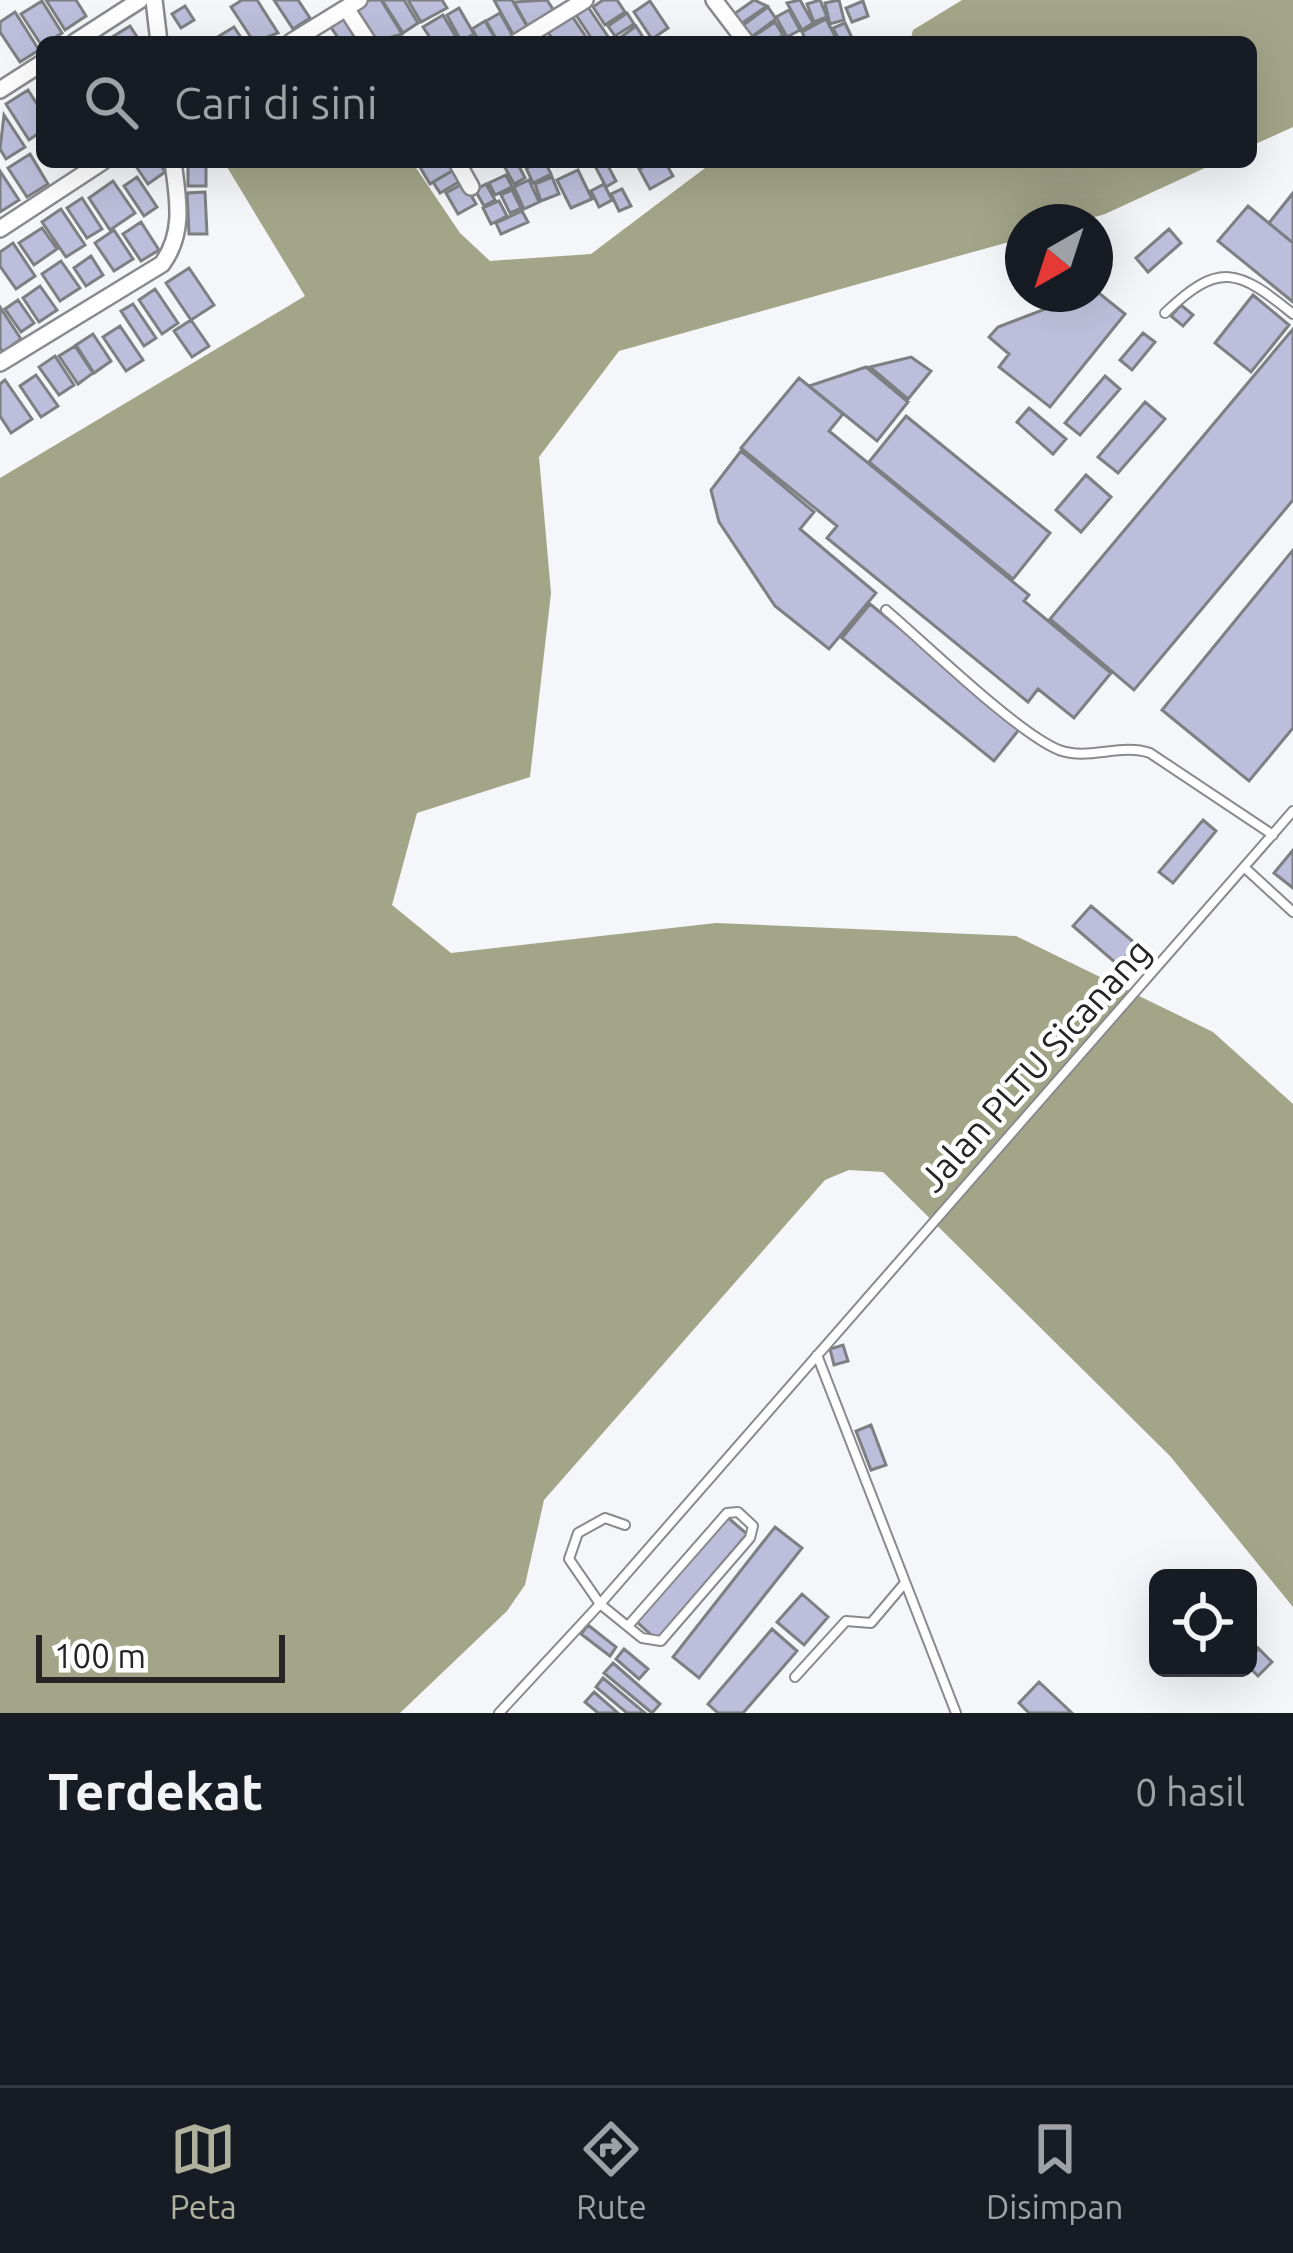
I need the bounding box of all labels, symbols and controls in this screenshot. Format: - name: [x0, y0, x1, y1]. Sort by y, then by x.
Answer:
- search box: [36, 36, 1257, 168]
- icon: search: [78, 69, 144, 135]
- text: Cari di sini: [174, 77, 378, 128]
- north arrow: [1005, 204, 1113, 312]
- street label: Jalan PLTU Sicanang: [911, 930, 1159, 1199]
- map controls: [1149, 1569, 1257, 1677]
- button: locate: [1149, 1569, 1257, 1677]
- scale bar: [36, 1629, 285, 1682]
- text: 100 m: [54, 1637, 146, 1674]
- text: Terdekat: [48, 1762, 263, 1820]
- text: 0 hasil: [1135, 1770, 1245, 1813]
- tab: Peta: [170, 2116, 237, 2225]
- tab: Rute: [576, 2116, 647, 2225]
- tab: Disimpan: [986, 2116, 1123, 2225]

